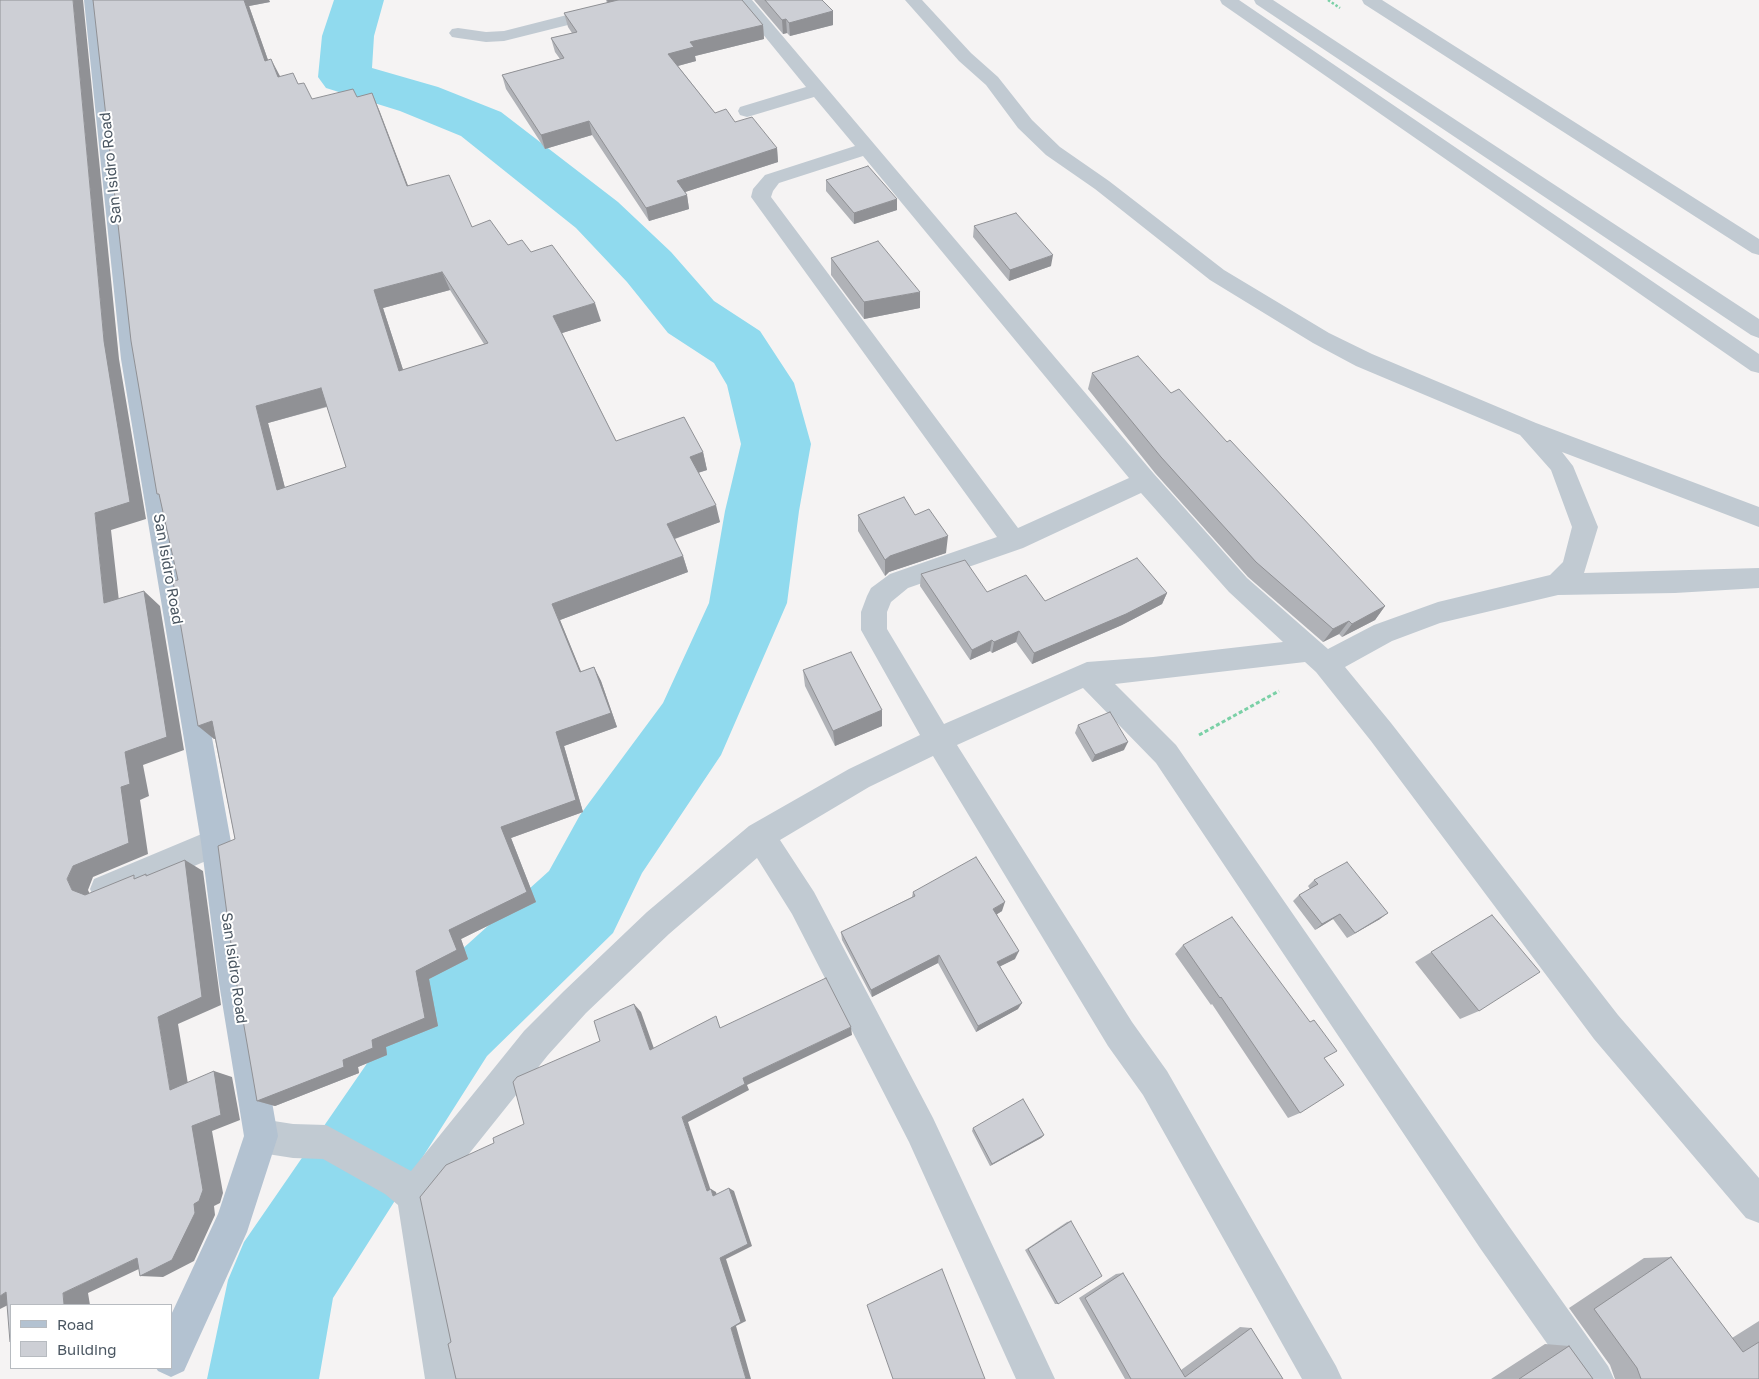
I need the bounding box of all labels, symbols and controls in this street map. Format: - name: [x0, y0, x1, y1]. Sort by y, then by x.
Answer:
- street label: San Isidro Road: [96, 111, 126, 225]
- street label: San Isidro Road: [149, 512, 187, 626]
- street label: San Isidro Road: [217, 911, 251, 1025]
- legend: [10, 1304, 172, 1369]
- text: Road: [57, 1315, 94, 1333]
- text: Building: [57, 1340, 117, 1358]

